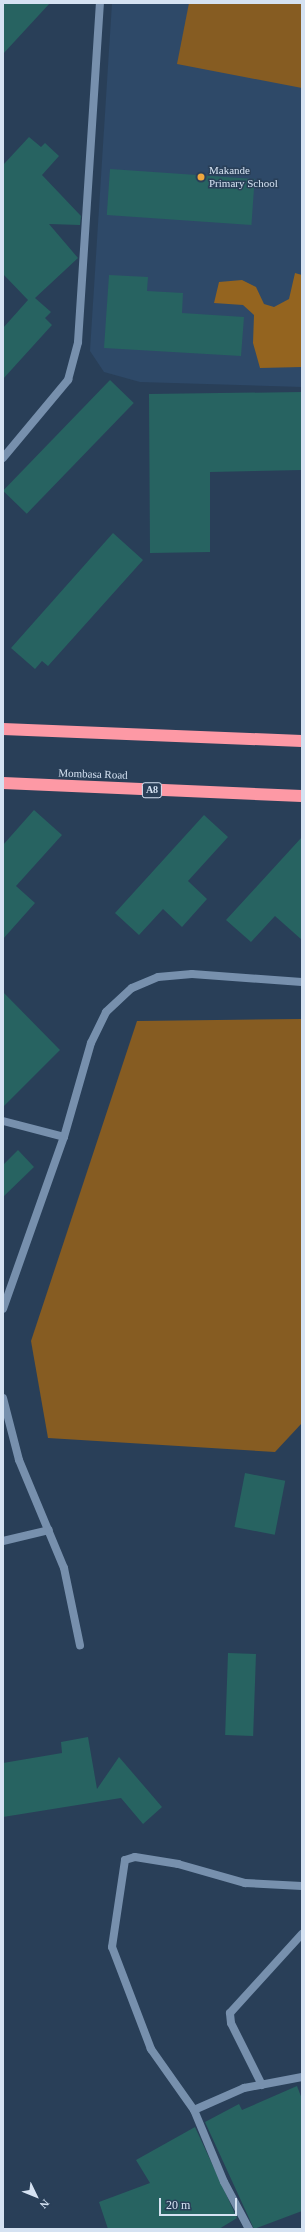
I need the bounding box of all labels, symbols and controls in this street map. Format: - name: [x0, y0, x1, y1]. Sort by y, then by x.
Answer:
- place label: Makande Primary School: [209, 164, 278, 190]
- marker: Makande Primary School: [196, 172, 206, 182]
- street label: Mombasa Road: [58, 766, 128, 782]
- road number: A8: [141, 782, 163, 798]
- north arrow: [16, 2176, 56, 2216]
- scale bar: [161, 2190, 239, 2216]
- text: N: [38, 2197, 52, 2211]
- text: 20 m: [166, 2198, 190, 2212]

